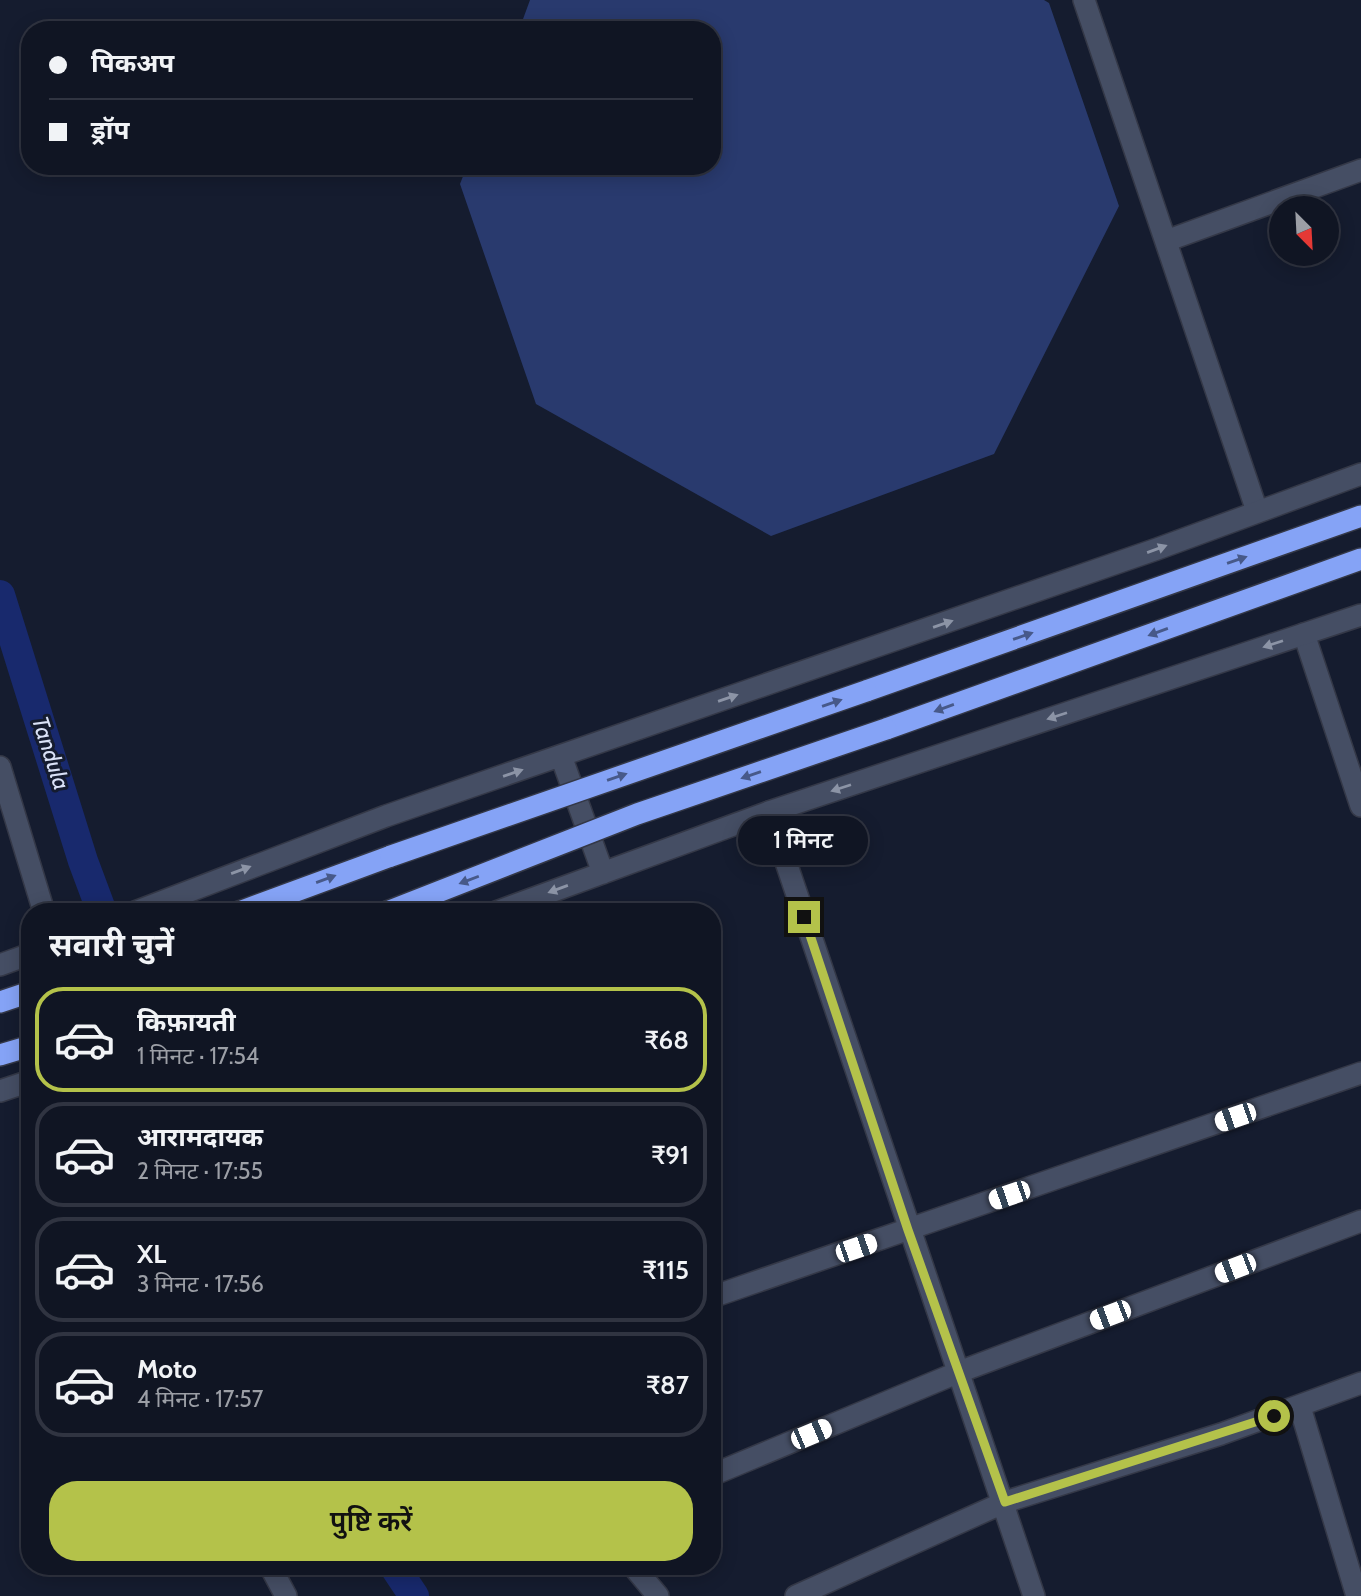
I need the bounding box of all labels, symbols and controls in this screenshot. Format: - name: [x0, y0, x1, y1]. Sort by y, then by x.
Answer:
- text: पिकअप: [91, 47, 174, 79]
- text: ड्रॉप: [91, 114, 129, 146]
- north arrow: [1269, 196, 1339, 266]
- map controls: [1269, 196, 1339, 266]
- one-way arrow: [1147, 543, 1168, 554]
- one-way arrow: [1227, 554, 1248, 565]
- one-way arrow: [932, 618, 953, 629]
- one-way arrow: [1148, 627, 1169, 638]
- one-way arrow: [1012, 630, 1033, 641]
- one-way arrow: [1262, 639, 1283, 650]
- one-way arrow: [717, 692, 738, 703]
- one-way arrow: [822, 697, 843, 708]
- one-way arrow: [934, 703, 955, 714]
- one-way arrow: [1047, 711, 1068, 722]
- water label: Tandula: [26, 713, 76, 793]
- one-way arrow: [502, 767, 523, 778]
- one-way arrow: [741, 770, 762, 781]
- one-way arrow: [607, 771, 628, 782]
- one-way arrow: [831, 783, 852, 794]
- callout: 1 मिनट: [739, 816, 869, 864]
- text: 1 मिनट: [773, 826, 833, 854]
- one-way arrow: [231, 865, 252, 876]
- one-way arrow: [315, 873, 336, 884]
- one-way arrow: [459, 874, 480, 885]
- one-way arrow: [547, 884, 568, 895]
- route end: [788, 901, 820, 933]
- text: सवारी चुनें: [49, 925, 174, 964]
- text: किफ़ायती: [137, 1006, 236, 1038]
- icon: car: [53, 1008, 116, 1071]
- text: ₹68: [645, 1024, 689, 1056]
- text: 1 मिनट · 17:54: [137, 1042, 259, 1070]
- car: [1212, 1100, 1259, 1134]
- text: आरामदायक: [137, 1121, 263, 1153]
- icon: car: [53, 1123, 116, 1186]
- text: ₹91: [651, 1139, 689, 1171]
- text: 2 मिनट · 17:55: [137, 1157, 263, 1185]
- car: [986, 1178, 1033, 1212]
- car: [833, 1231, 880, 1265]
- icon: car: [53, 1238, 116, 1301]
- text: XL: [137, 1238, 166, 1270]
- car: [1212, 1251, 1259, 1285]
- text: ₹115: [643, 1254, 689, 1286]
- text: 3 मिनट · 17:56: [137, 1270, 264, 1298]
- car: [1087, 1298, 1134, 1332]
- icon: car: [53, 1353, 116, 1416]
- text: Moto: [137, 1353, 197, 1385]
- text: ₹87: [646, 1369, 689, 1401]
- text: 4 मिनट · 17:57: [137, 1385, 263, 1413]
- route start: [1258, 1400, 1290, 1432]
- car: [788, 1416, 835, 1452]
- button: पुष्टि करें: [49, 1481, 693, 1561]

